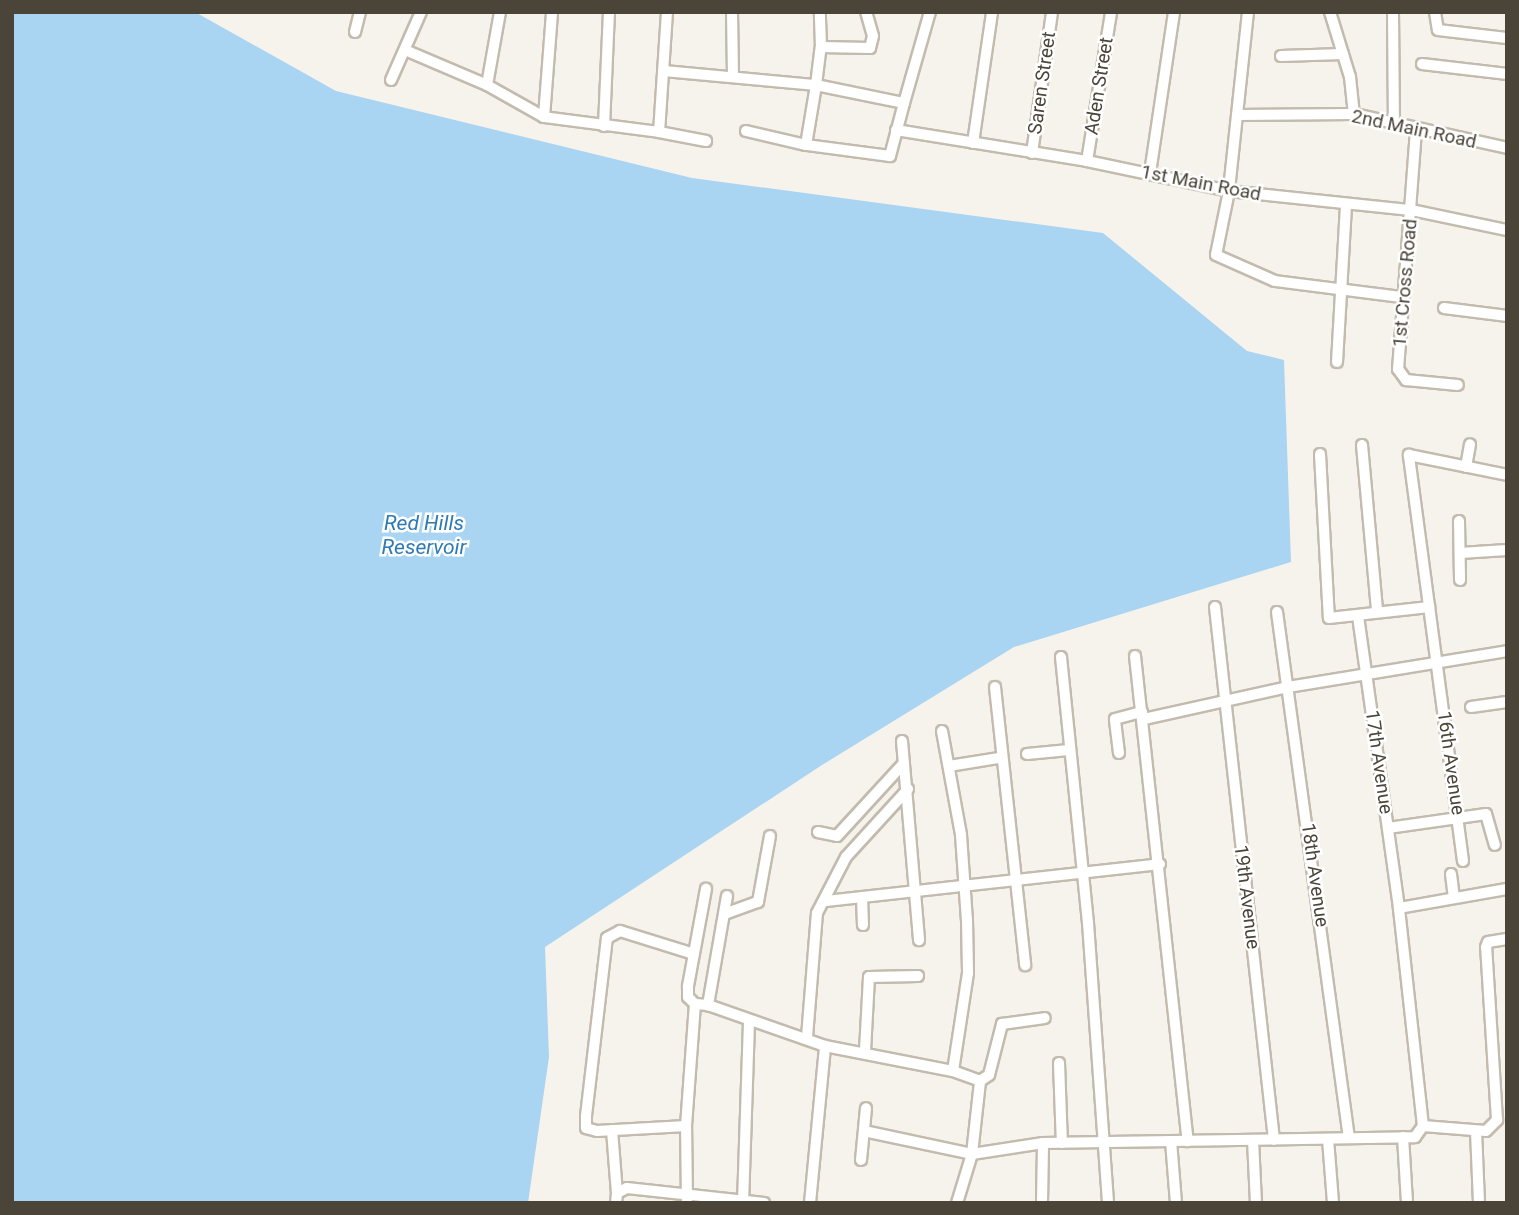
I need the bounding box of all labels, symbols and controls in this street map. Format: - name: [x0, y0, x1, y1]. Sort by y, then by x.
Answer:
- street label: Saren Street: [1024, 30, 1060, 136]
- street label: Aden Street: [1080, 36, 1118, 136]
- street label: 2nd Main Road: [1350, 105, 1478, 153]
- street label: 1st Main Road: [1139, 160, 1263, 206]
- street label: 1st Cross Road: [1388, 218, 1422, 348]
- water label: Red Hills Reservoir: [382, 510, 466, 560]
- street label: 17th Avenue: [1360, 708, 1398, 816]
- street label: 16th Avenue: [1432, 709, 1470, 817]
- street label: 18th Avenue: [1296, 821, 1334, 929]
- street label: 19th Avenue: [1229, 844, 1265, 950]

